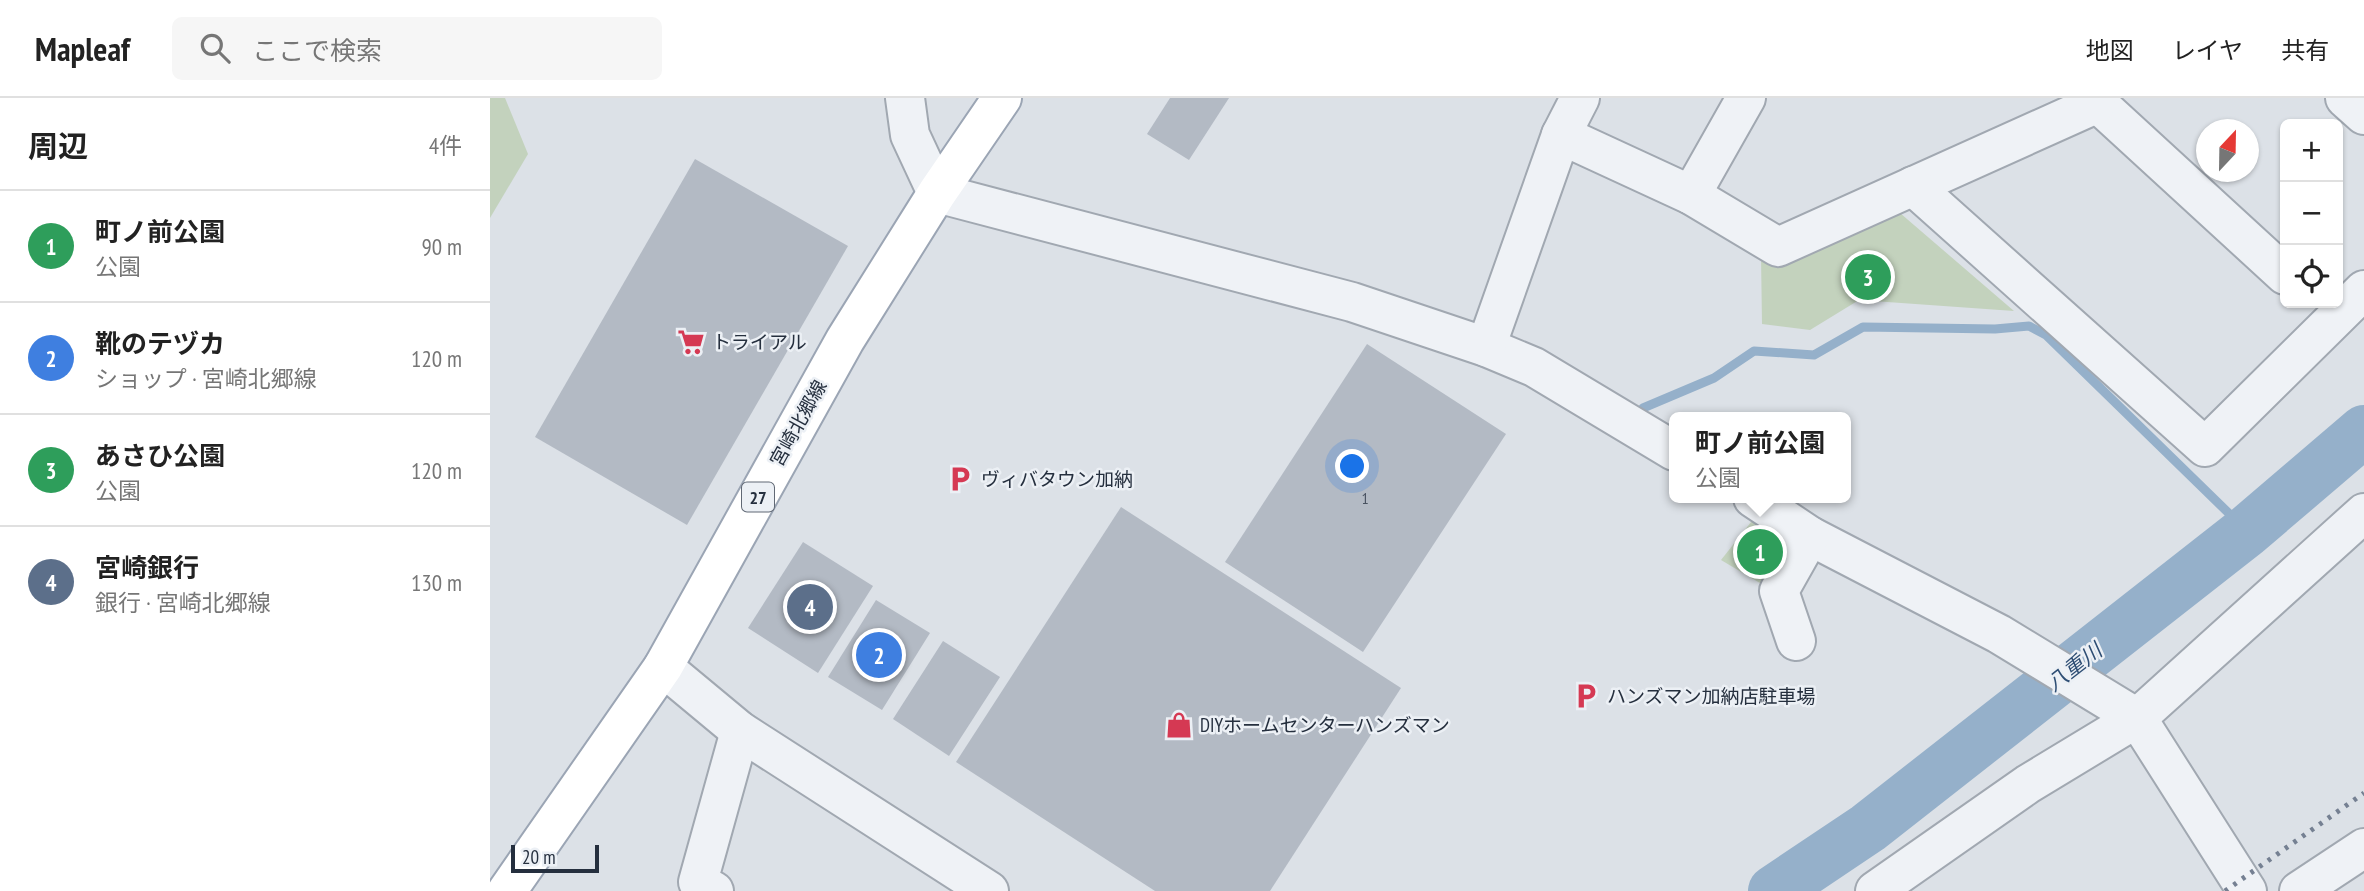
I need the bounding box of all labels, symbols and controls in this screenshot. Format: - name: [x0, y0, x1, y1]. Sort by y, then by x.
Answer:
- search box: [172, 17, 662, 80]
- text: Mapleaf: [35, 27, 130, 70]
- icon: search: [196, 29, 234, 67]
- text: ここで検索: [252, 34, 382, 67]
- text: 地図: [2086, 35, 2134, 66]
- text: レイヤ: [2172, 35, 2243, 66]
- text: 共有: [2281, 35, 2329, 66]
- north arrow: [2196, 119, 2259, 182]
- map controls: [2280, 119, 2343, 308]
- button: +: [2280, 119, 2343, 182]
- text: 周辺: [28, 126, 88, 165]
- text: 4件: [429, 131, 462, 160]
- button: −: [2280, 182, 2343, 245]
- text: 町ノ前公園: [95, 215, 225, 248]
- text: 1: [46, 232, 57, 261]
- text: 90 m: [421, 232, 462, 261]
- button: locate: [2280, 245, 2343, 308]
- pin: 3: [1845, 251, 1891, 303]
- text: 公園: [95, 252, 141, 281]
- text: 靴のテヅカ: [95, 327, 225, 360]
- supermarket icon: トライアル: [676, 327, 706, 357]
- place label: トライアル: [712, 330, 807, 354]
- text: 2: [46, 344, 57, 373]
- text: 120 m: [411, 344, 462, 373]
- text: ショップ · 宮崎北郷線: [95, 364, 317, 393]
- street label: 宮崎北郷線: [764, 376, 832, 470]
- popup: [1669, 412, 1851, 503]
- text: 町ノ前公園: [1695, 426, 1825, 459]
- text: あさひ公園: [95, 439, 225, 472]
- your location: [1335, 449, 1369, 483]
- text: 3: [46, 456, 57, 485]
- text: 120 m: [411, 456, 462, 485]
- text: 公園: [1695, 463, 1741, 492]
- parking icon: ヴィバタウン加納: [945, 464, 975, 494]
- place label: ヴィバタウン加納: [981, 467, 1133, 491]
- text: 公園: [95, 476, 141, 505]
- road number: 27: [742, 482, 774, 512]
- house number: 1: [1361, 488, 1369, 508]
- pin: 1: [1737, 526, 1783, 578]
- text: 宮崎銀行: [95, 551, 199, 584]
- text: 4: [46, 568, 57, 597]
- text: 130 m: [411, 568, 462, 597]
- pin: 4: [787, 581, 833, 633]
- text: 銀行 · 宮崎北郷線: [95, 588, 271, 617]
- pin: 2: [856, 629, 902, 681]
- water label: 八重川: [2041, 636, 2109, 697]
- parking icon: ハンズマン加納店駐車場: [1571, 681, 1601, 711]
- place label: ハンズマン加納店駐車場: [1607, 684, 1816, 708]
- shop icon: DIYホームセンターハンズマン: [1164, 710, 1194, 740]
- place label: DIYホームセンターハンズマン: [1200, 713, 1450, 737]
- scale bar: [511, 842, 598, 874]
- text: 20 m: [522, 845, 556, 869]

